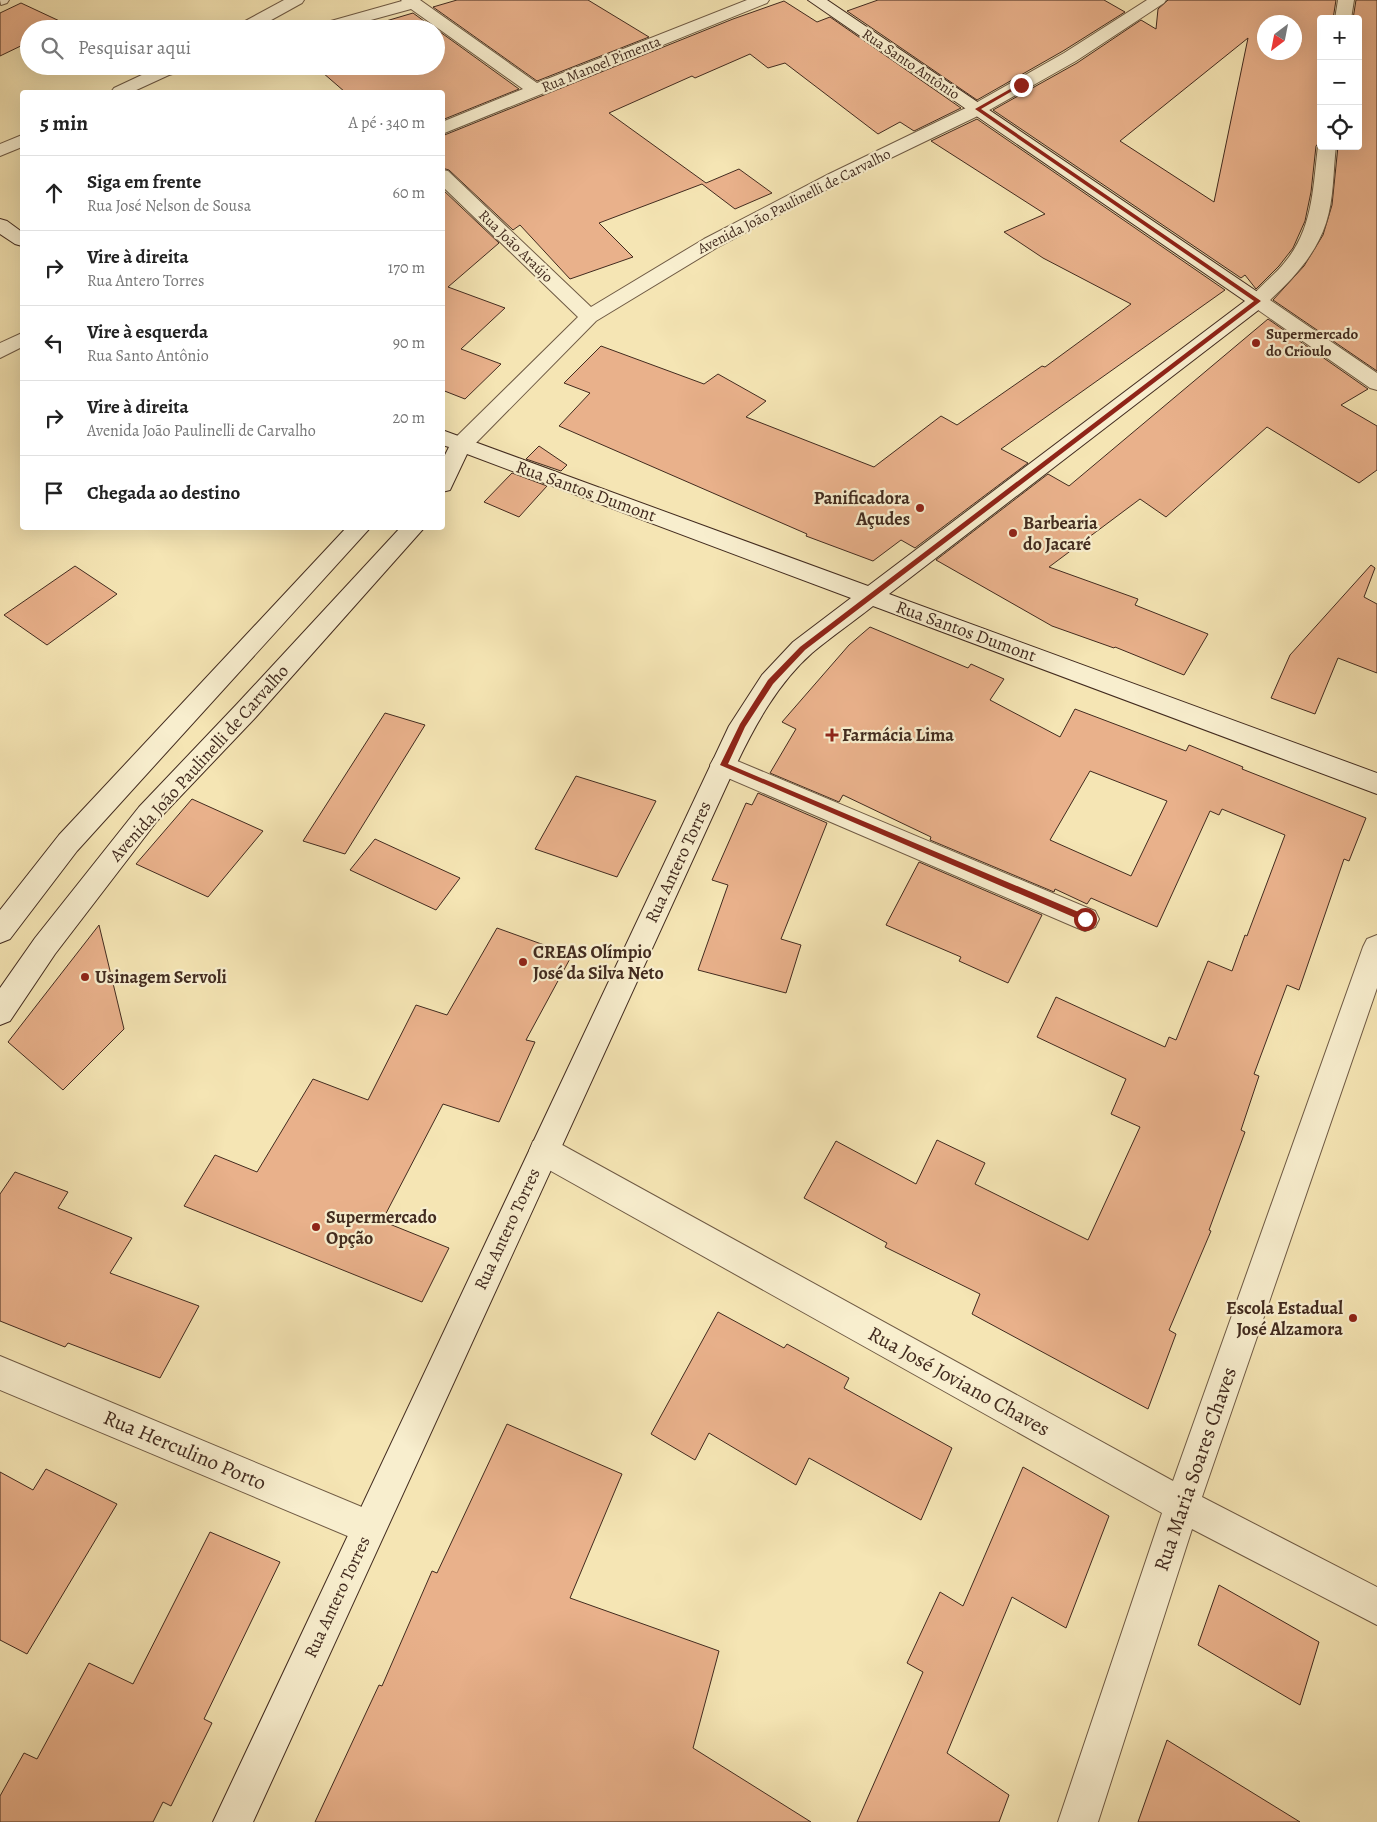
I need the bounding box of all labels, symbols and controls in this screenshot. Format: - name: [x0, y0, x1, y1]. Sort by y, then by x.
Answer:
- north arrow: [1257, 15, 1302, 60]
- map controls: [1317, 15, 1362, 150]
- button: +: [1317, 15, 1362, 60]
- search box: [20, 20, 445, 75]
- street label: Rua Santo Antônio: [858, 24, 964, 104]
- street label: Rua Manoel Pimenta: [538, 31, 664, 97]
- icon: search: [38, 34, 66, 62]
- text: Pesquisar aqui: [78, 35, 191, 61]
- button: −: [1317, 60, 1362, 105]
- route end: [1010, 74, 1033, 97]
- button: locate: [1317, 105, 1362, 150]
- text: 5 min: [40, 109, 88, 137]
- text: A pé · 340 m: [348, 112, 425, 134]
- street label: Avenida João Paulinelli de Carvalho: [693, 143, 894, 259]
- text: Siga em frente: [87, 169, 201, 195]
- icon: ahead: [40, 179, 68, 207]
- text: 60 m: [393, 182, 425, 204]
- text: Rua José Nelson de Sousa: [87, 195, 251, 217]
- street label: Rua João Araújo: [474, 205, 558, 287]
- text: Vire à direita: [87, 244, 189, 270]
- icon: right: [40, 254, 68, 282]
- text: 170 m: [388, 257, 425, 279]
- text: Rua Antero Torres: [87, 270, 204, 292]
- text: Vire à esquerda: [87, 319, 208, 345]
- place label: Supermercado do Crioulo: [1266, 324, 1359, 361]
- icon: left: [40, 329, 68, 357]
- text: 90 m: [393, 332, 425, 354]
- marker: Supermercado do Crioulo: [1250, 337, 1262, 349]
- text: Rua Santo Antônio: [87, 345, 209, 367]
- text: Vire à direita: [87, 394, 189, 420]
- icon: right: [40, 404, 68, 432]
- text: 20 m: [392, 407, 425, 429]
- text: Avenida João Paulinelli de Carvalho: [87, 420, 316, 442]
- street label: Rua Santos Dumont: [513, 455, 659, 528]
- icon: arrive: [40, 479, 68, 507]
- text: Chegada ao destino: [87, 480, 240, 506]
- place label: Panificadora Açudes: [814, 486, 910, 531]
- marker: Panificadora Açudes: [914, 502, 926, 514]
- place label: Barbearia do Jacaré: [1023, 511, 1098, 556]
- marker: Barbearia do Jacaré: [1007, 527, 1019, 539]
- street label: Rua Santos Dumont: [893, 595, 1039, 668]
- street label: Avenida João Paulinelli de Carvalho: [103, 659, 294, 867]
- place label: Farmácia Lima: [842, 723, 954, 747]
- marker: Farmácia Lima: [826, 729, 838, 741]
- street label: Rua Antero Torres: [639, 797, 717, 927]
- route start: [1074, 908, 1097, 931]
- place label: CREAS Olímpio José da Silva Neto: [533, 940, 664, 985]
- marker: CREAS Olímpio José da Silva Neto: [517, 956, 529, 968]
- place label: Usinagem Servoli: [95, 965, 227, 989]
- marker: Usinagem Servoli: [79, 971, 91, 983]
- street label: Rua Antero Torres: [468, 1164, 546, 1294]
- place label: Supermercado Opção: [326, 1205, 437, 1250]
- marker: Supermercado Opção: [310, 1221, 322, 1233]
- place label: Escola Estadual José Alzamora: [1226, 1296, 1343, 1341]
- marker: Escola Estadual José Alzamora: [1347, 1312, 1359, 1324]
- street label: Rua José Joviano Chaves: [863, 1319, 1055, 1443]
- street label: Rua Maria Soares Chaves: [1147, 1363, 1243, 1575]
- street label: Rua Herculino Porto: [99, 1403, 271, 1497]
- street label: Rua Antero Torres: [298, 1532, 376, 1662]

